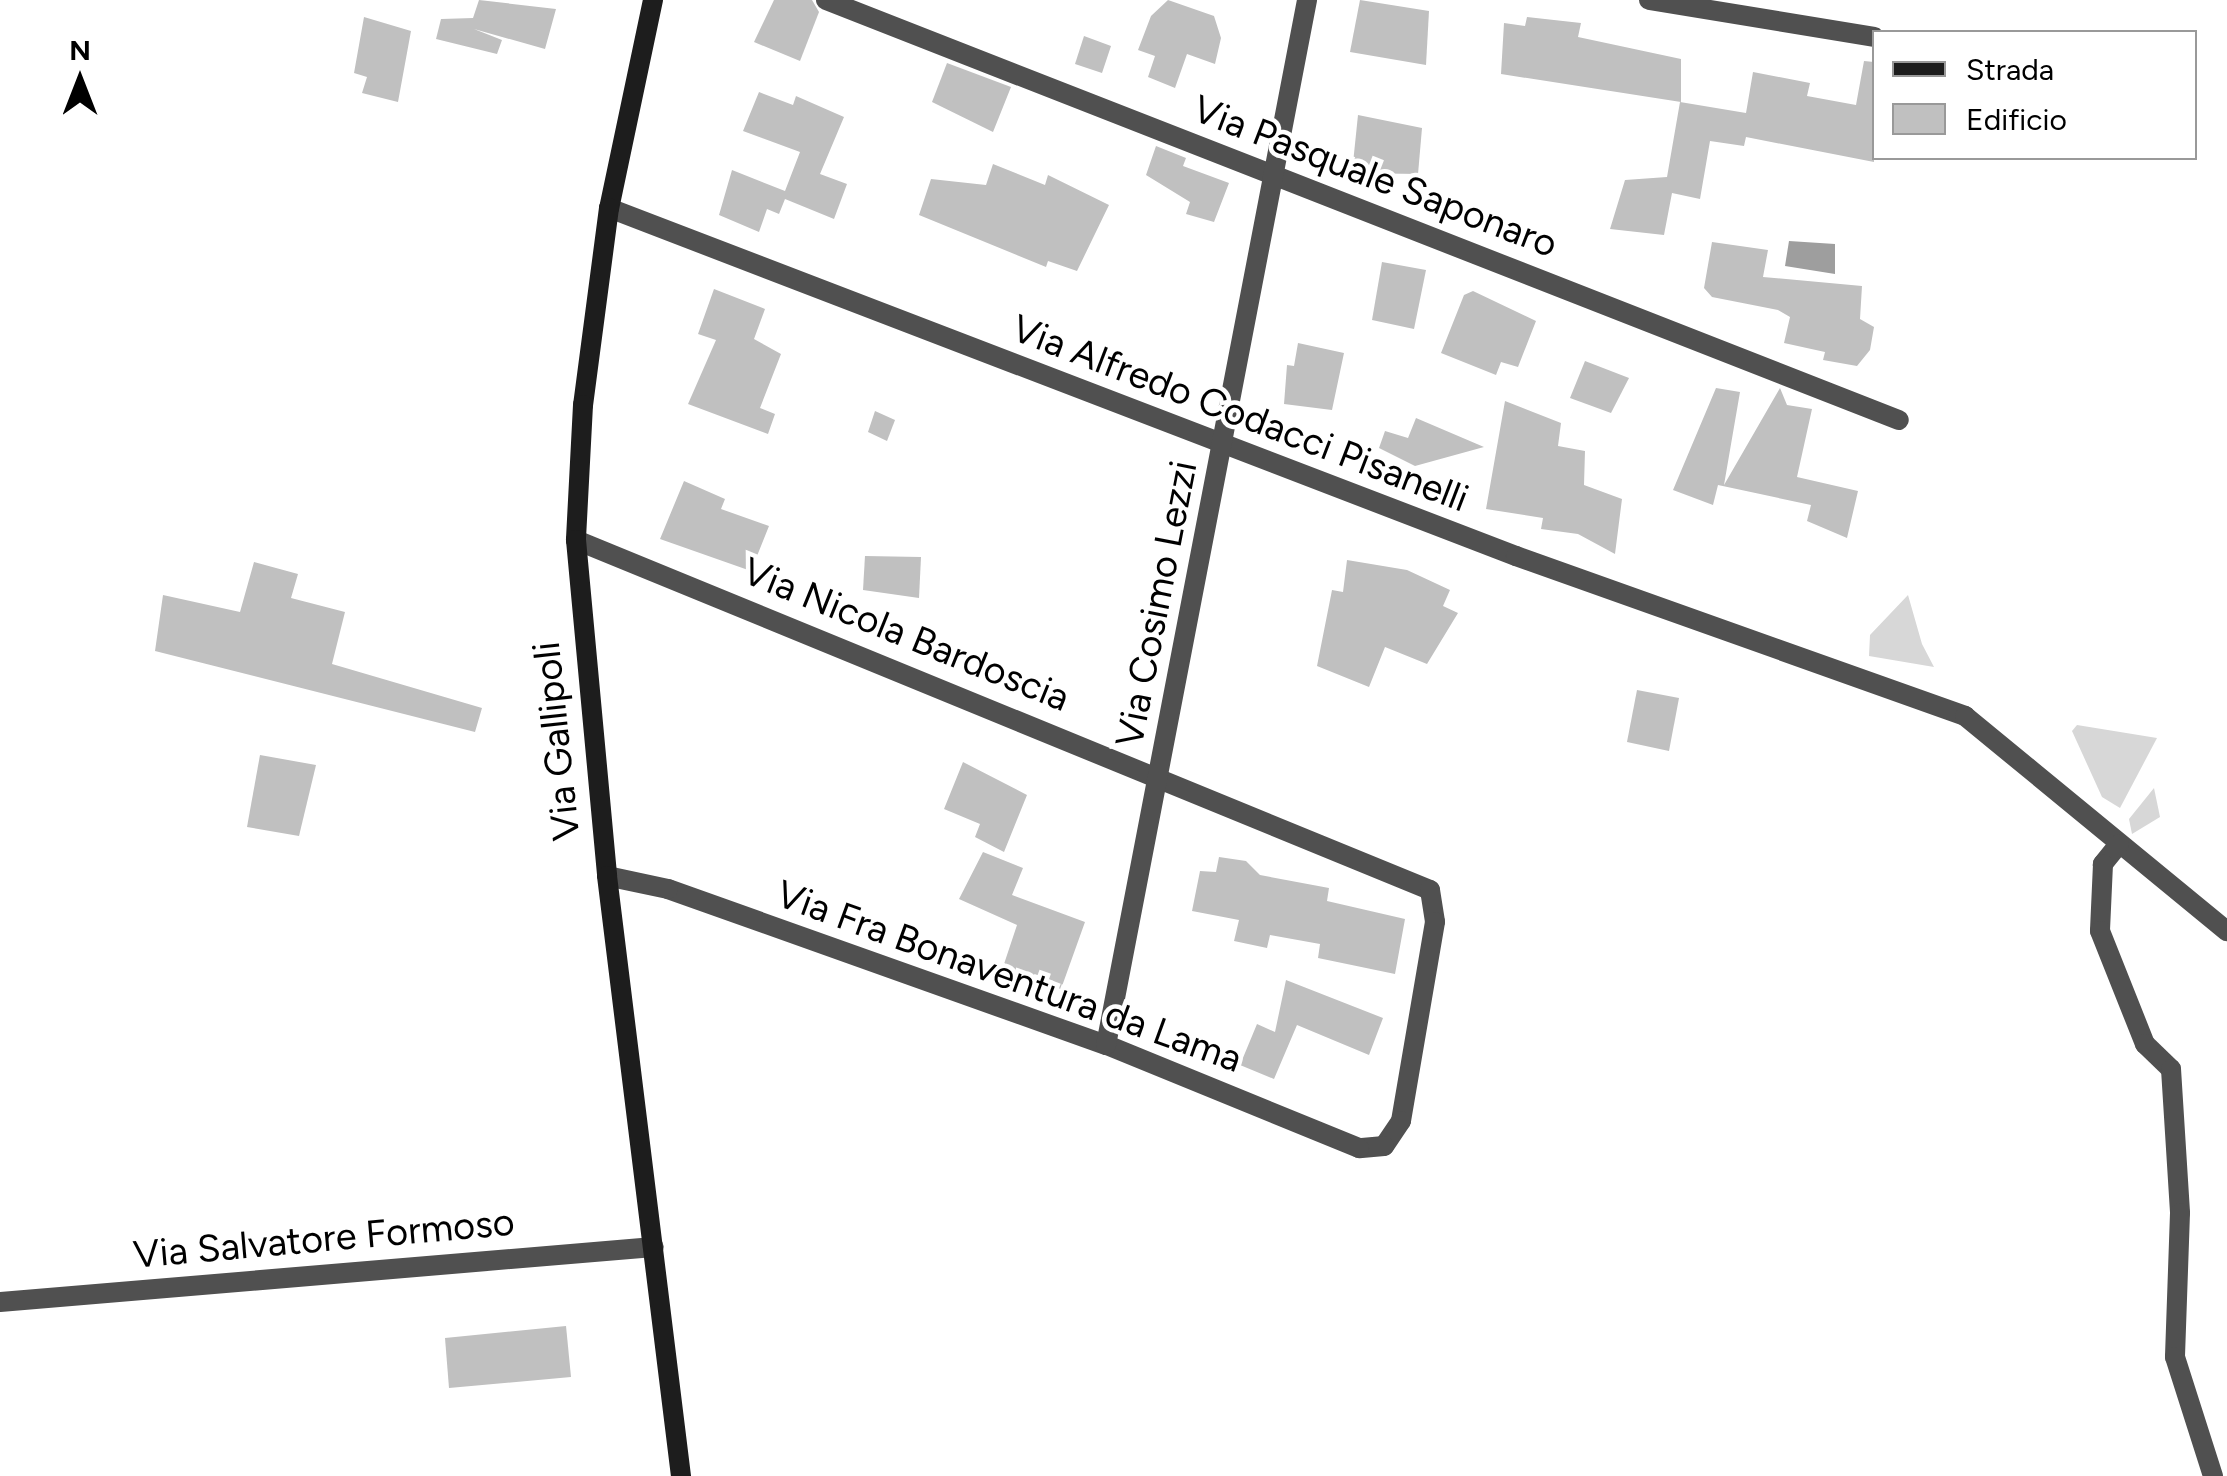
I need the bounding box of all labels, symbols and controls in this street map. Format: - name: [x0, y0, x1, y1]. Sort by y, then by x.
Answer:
- north arrow: [30, 30, 130, 130]
- legend: [1872, 30, 2197, 160]
- text: N: [69, 33, 91, 67]
- text: Strada: [1966, 51, 2054, 88]
- street label: Via Pasquale Saponaro: [1186, 86, 1564, 268]
- text: Edificio: [1966, 101, 2067, 138]
- street label: Via Alfredo Codacci Pisanelli: [1005, 306, 1475, 522]
- street label: Via Cosimo Lezzi: [1107, 457, 1207, 751]
- street label: Via Nicola Bardoscia: [736, 549, 1076, 721]
- street label: Via Gallipoli: [524, 639, 590, 843]
- street label: Via Fra Bonaventura da Lama: [770, 871, 1248, 1083]
- street label: Via Salvatore Formoso: [132, 1200, 516, 1278]

